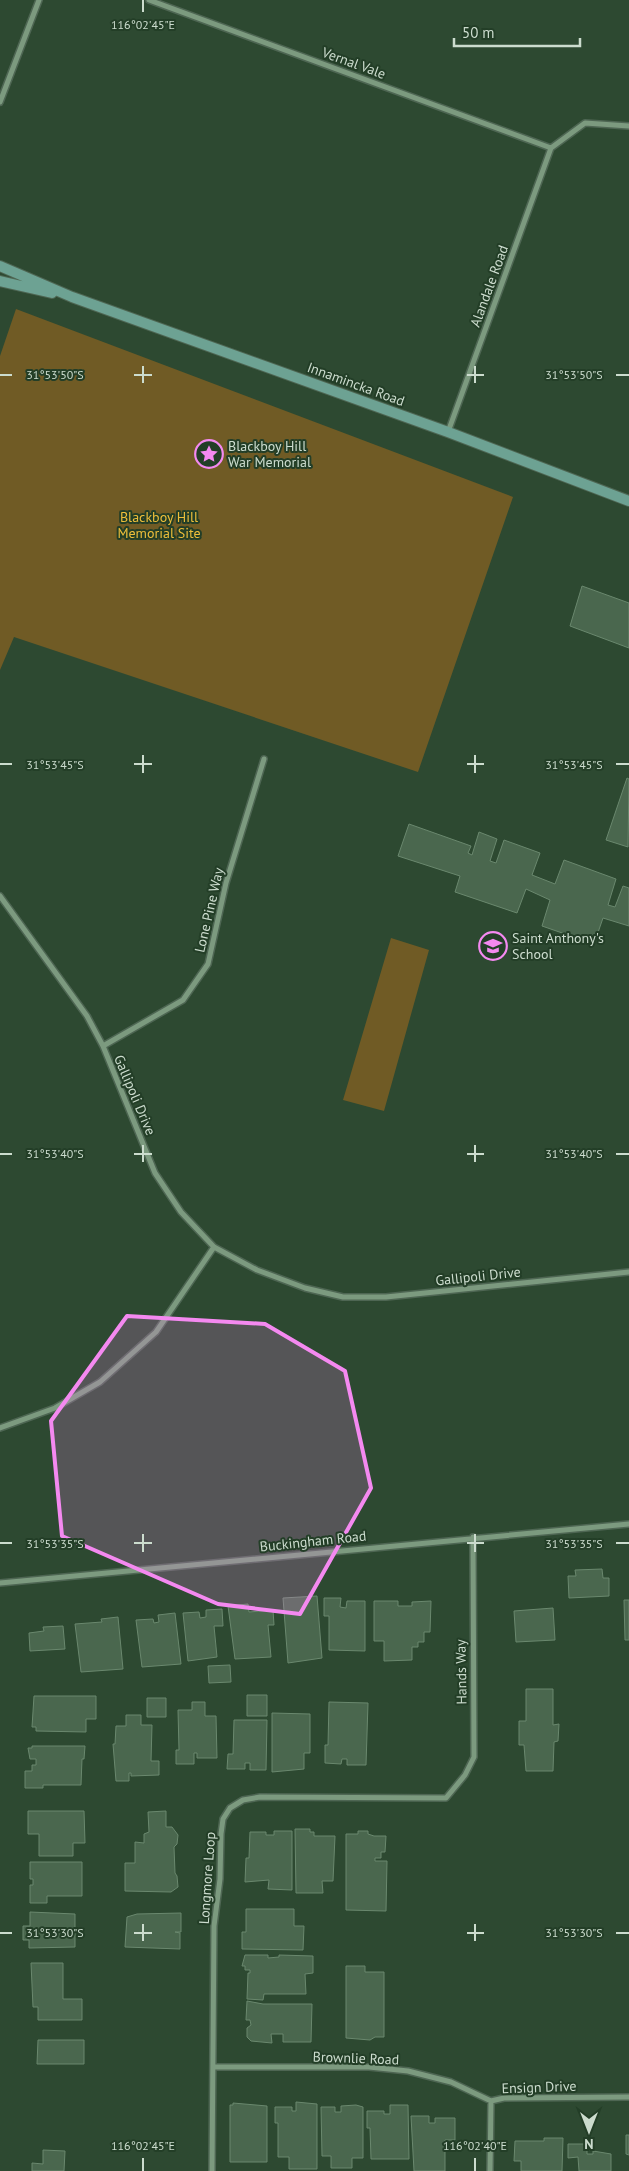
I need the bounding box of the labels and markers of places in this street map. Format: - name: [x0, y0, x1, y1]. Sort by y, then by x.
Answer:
- place label: Blackboy Hill War Memorial: [228, 437, 311, 471]
- place icon: Blackboy Hill War Memorial: [194, 439, 224, 469]
- place label: Saint Anthony's School: [512, 929, 604, 963]
- school or university icon: Saint Anthony's School: [478, 931, 508, 961]

